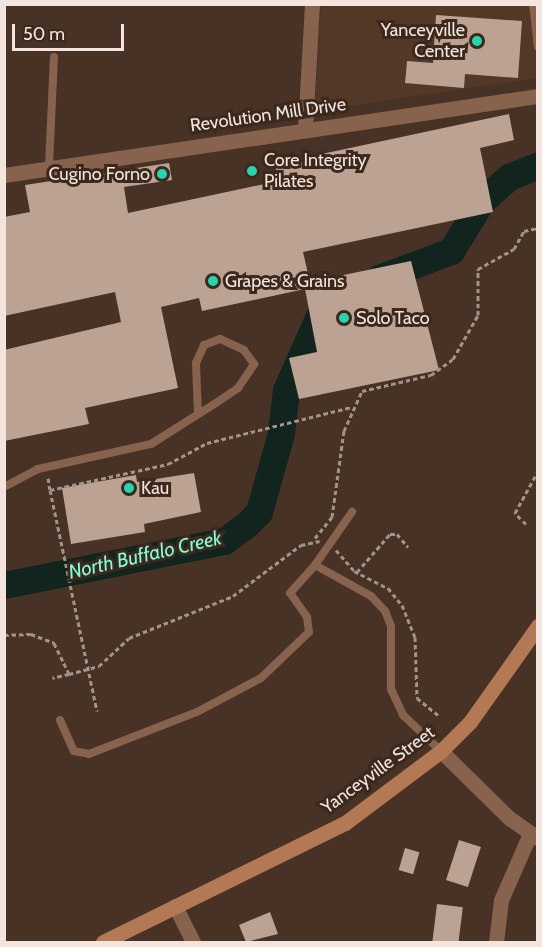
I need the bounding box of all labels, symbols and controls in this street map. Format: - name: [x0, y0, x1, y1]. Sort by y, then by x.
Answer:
- scale bar: [15, 12, 128, 50]
- place label: Yanceyville Center: [381, 20, 465, 63]
- text: 50 m: [23, 23, 65, 45]
- marker: Yanceyville Center: [470, 34, 484, 48]
- street label: Revolution Mill Drive: [189, 93, 347, 137]
- place label: Core Integrity Pilates: [264, 150, 367, 192]
- place label: Cugino Forno: [48, 163, 150, 185]
- marker: Core Integrity Pilates: [245, 164, 259, 178]
- marker: Cugino Forno: [155, 167, 169, 181]
- place label: Grapes & Grains: [225, 270, 345, 292]
- marker: Grapes & Grains: [206, 274, 220, 288]
- place label: Solo Taco: [356, 307, 430, 329]
- marker: Solo Taco: [337, 311, 351, 325]
- place label: Kau: [141, 477, 169, 499]
- marker: Kau: [122, 481, 136, 495]
- water label: North Buffalo Creek: [66, 526, 224, 584]
- street label: Yanceyville Street: [317, 722, 439, 818]

